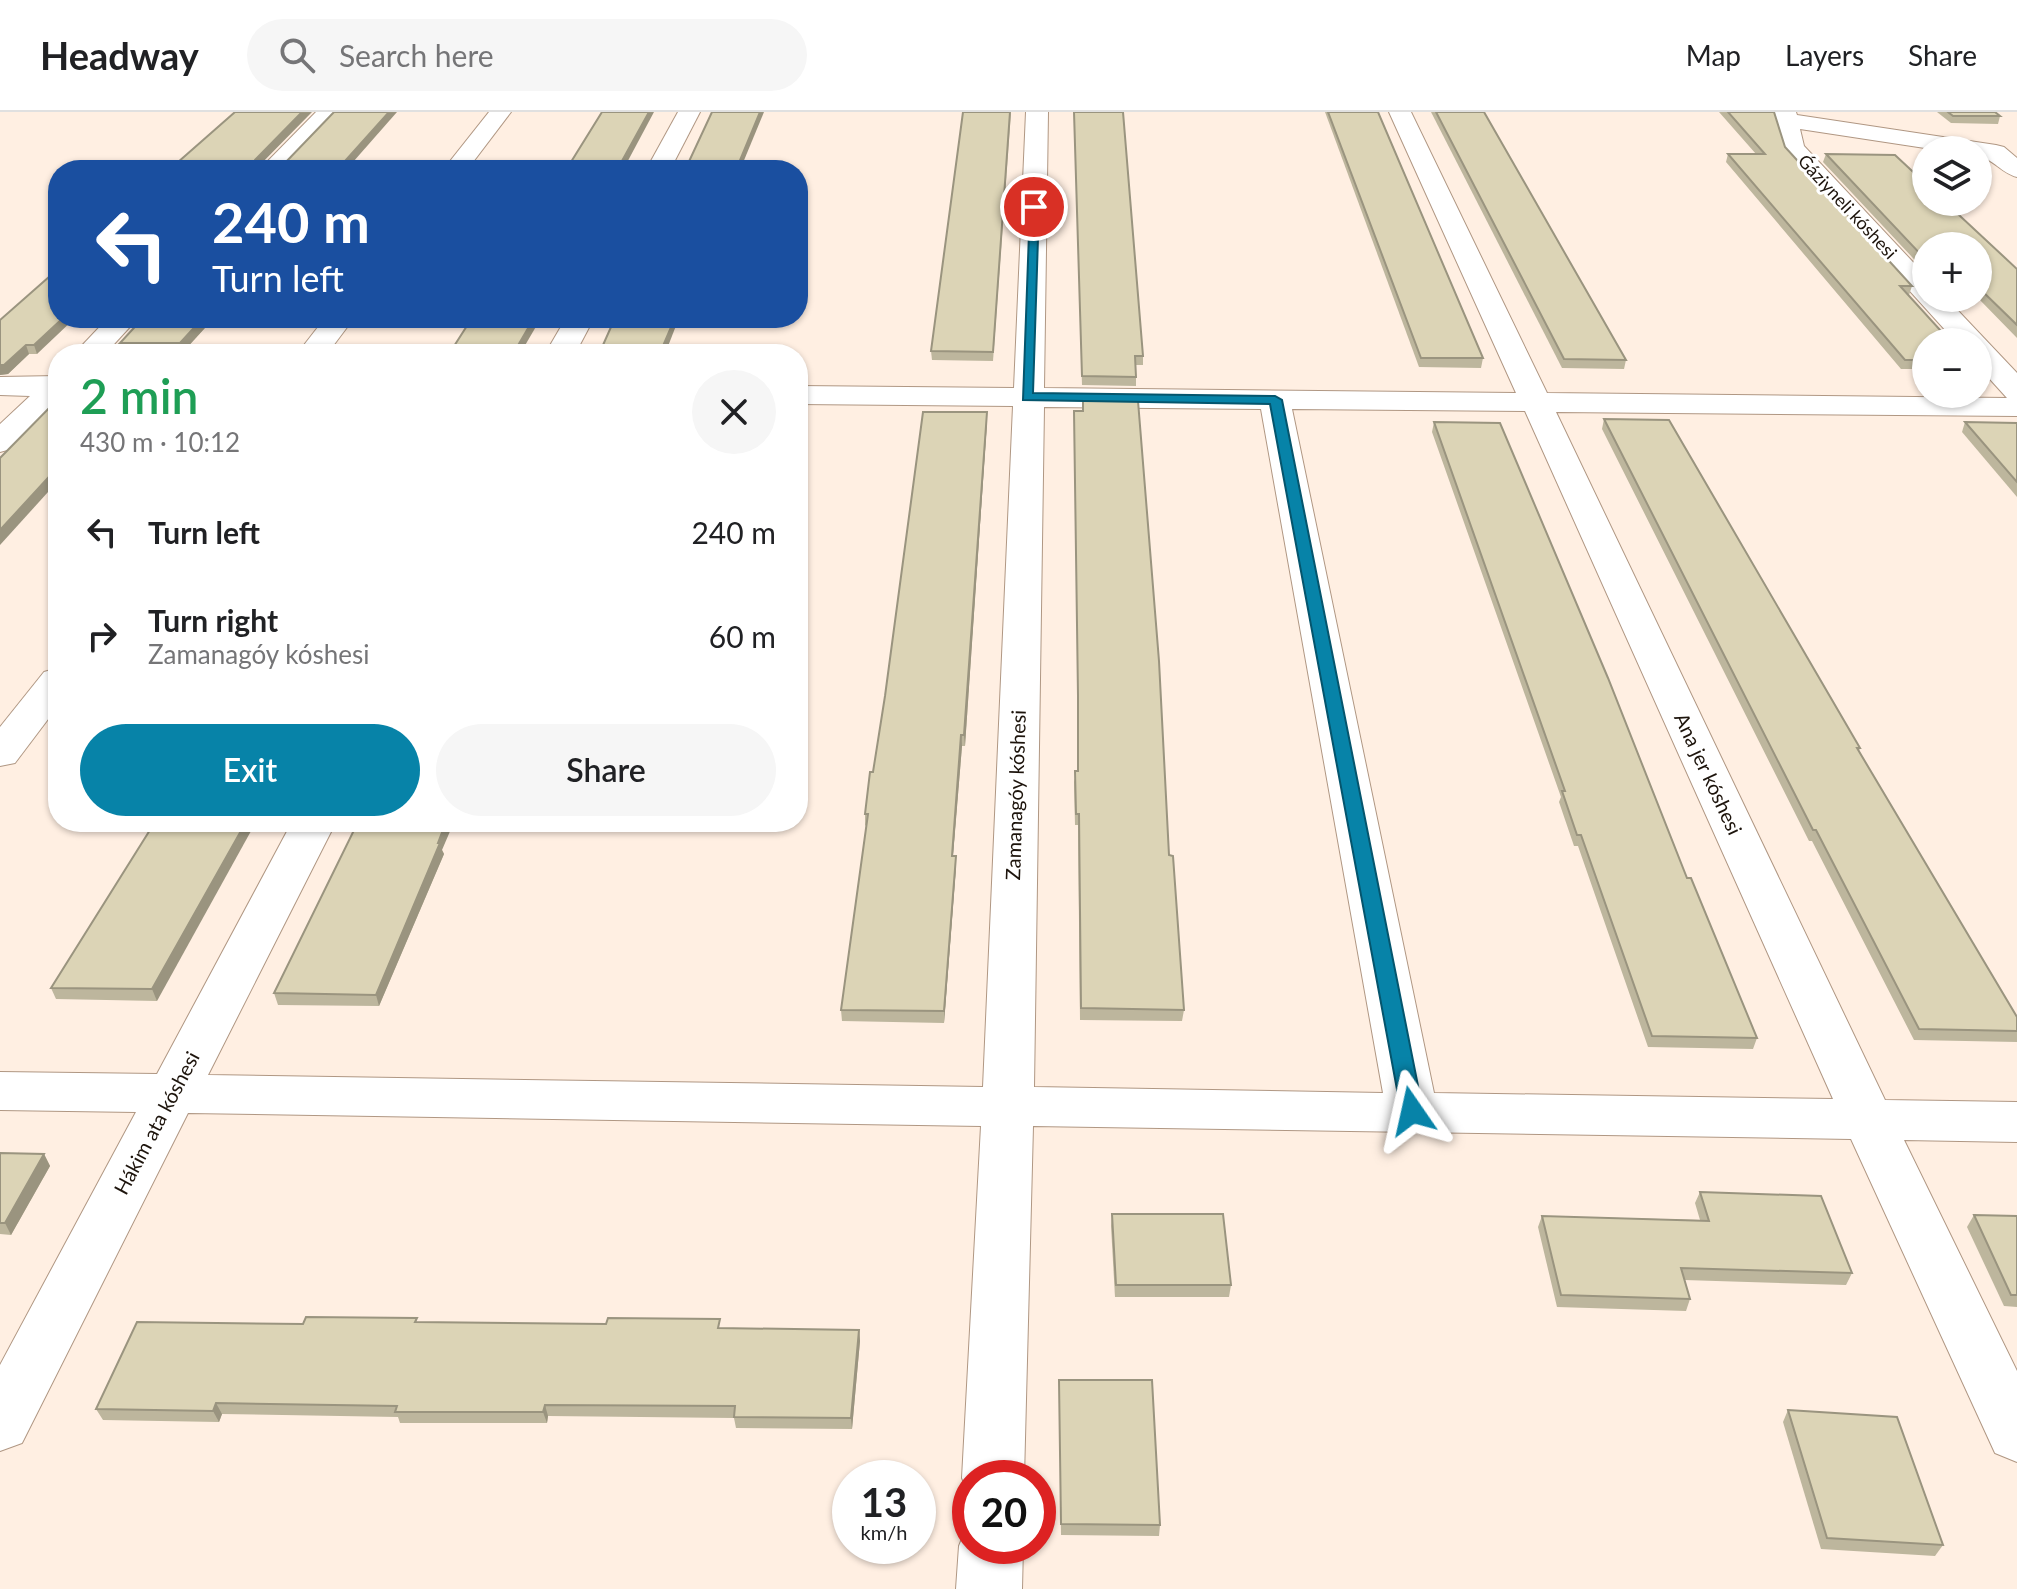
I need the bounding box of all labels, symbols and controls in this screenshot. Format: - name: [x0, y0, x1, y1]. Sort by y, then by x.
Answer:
- search box: [247, 19, 807, 91]
- text: Headway: [40, 32, 199, 78]
- icon: search: [275, 33, 319, 77]
- text: Search here: [339, 37, 494, 73]
- text: Map: [1686, 38, 1741, 72]
- text: Layers: [1785, 38, 1864, 72]
- text: Share: [1908, 38, 1977, 72]
- map controls: [1912, 136, 1992, 408]
- button: layers: [1912, 136, 1992, 216]
- street label: Ǵáziyneli kóshesi: [1794, 150, 1902, 263]
- pin: [1000, 173, 1068, 241]
- icon: arrive: [1012, 185, 1056, 229]
- text: 240 m: [212, 188, 370, 255]
- icon: left: [80, 192, 184, 296]
- button: +: [1912, 232, 1992, 312]
- text: Turn left: [212, 256, 344, 300]
- button: −: [1912, 328, 1992, 408]
- text: 2 min: [80, 367, 198, 424]
- button: close: [692, 370, 776, 454]
- text: 430 m · 10:12: [80, 426, 240, 458]
- icon: left: [80, 510, 124, 554]
- text: Turn left: [148, 514, 260, 550]
- text: 240 m: [691, 514, 776, 550]
- text: Turn right: [148, 602, 278, 638]
- icon: right: [80, 614, 124, 658]
- text: 60 m: [709, 618, 776, 654]
- text: Zamanagóy kóshesi: [148, 638, 369, 670]
- street label: Zamanagóy kóshesi: [1000, 709, 1030, 881]
- street label: Ana jer kóshesi: [1670, 709, 1748, 838]
- button: Exit: [80, 724, 420, 816]
- button: Share: [436, 724, 776, 816]
- street label: Hákim ata kóshesi: [108, 1047, 204, 1198]
- position arrow: [1370, 1069, 1454, 1153]
- speed limit sign: 20: [952, 1460, 1056, 1564]
- text: 13: [861, 1478, 907, 1526]
- text: km/h: [861, 1520, 907, 1544]

